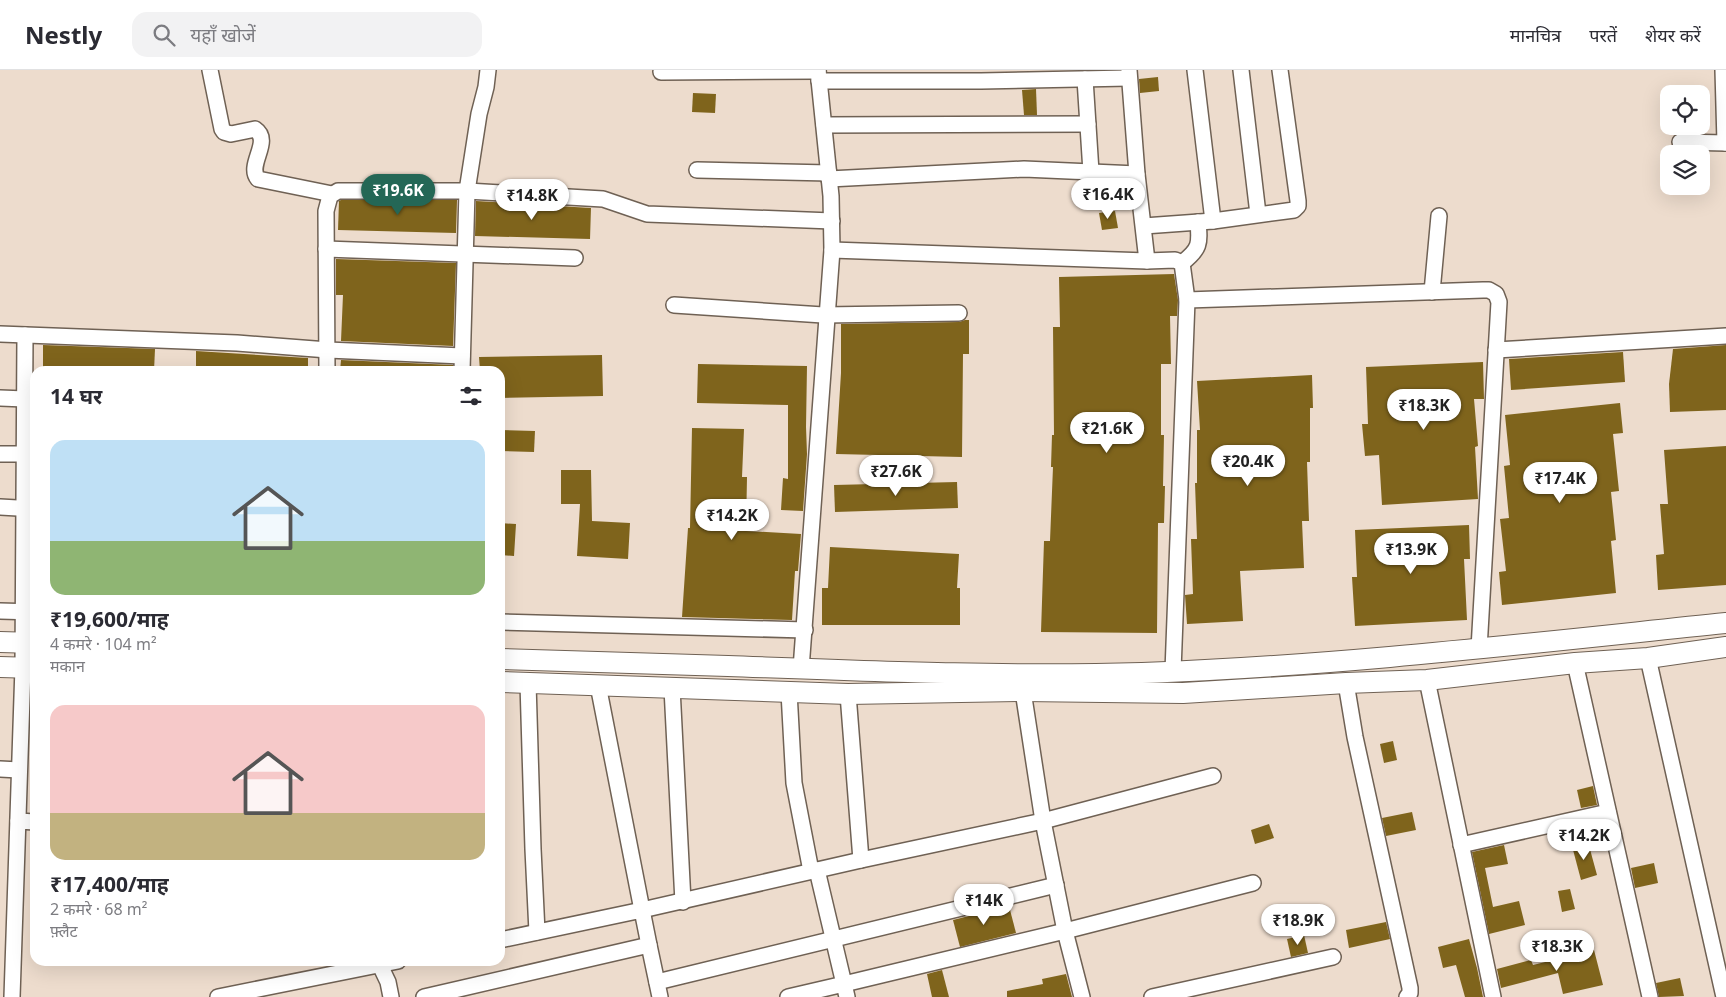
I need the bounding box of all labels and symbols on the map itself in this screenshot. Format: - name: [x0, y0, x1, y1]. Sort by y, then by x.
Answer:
- pin: ₹19.6K: [357, 174, 439, 216]
- pin: ₹14.8K: [491, 178, 573, 221]
- pin: ₹16.4K: [1067, 178, 1149, 220]
- pin: ₹18.3K: [1383, 388, 1465, 431]
- pin: ₹21.6K: [1066, 412, 1148, 454]
- pin: ₹20.4K: [1207, 444, 1289, 487]
- pin: ₹27.6K: [855, 454, 937, 497]
- pin: ₹17.4K: [1519, 462, 1601, 504]
- pin: ₹14.2K: [691, 498, 773, 541]
- pin: ₹13.9K: [1370, 532, 1452, 575]
- pin: ₹14.2K: [1543, 818, 1625, 861]
- pin: ₹14K: [954, 884, 1014, 926]
- pin: ₹18.9K: [1257, 904, 1339, 946]
- pin: ₹18.3K: [1516, 930, 1598, 972]

